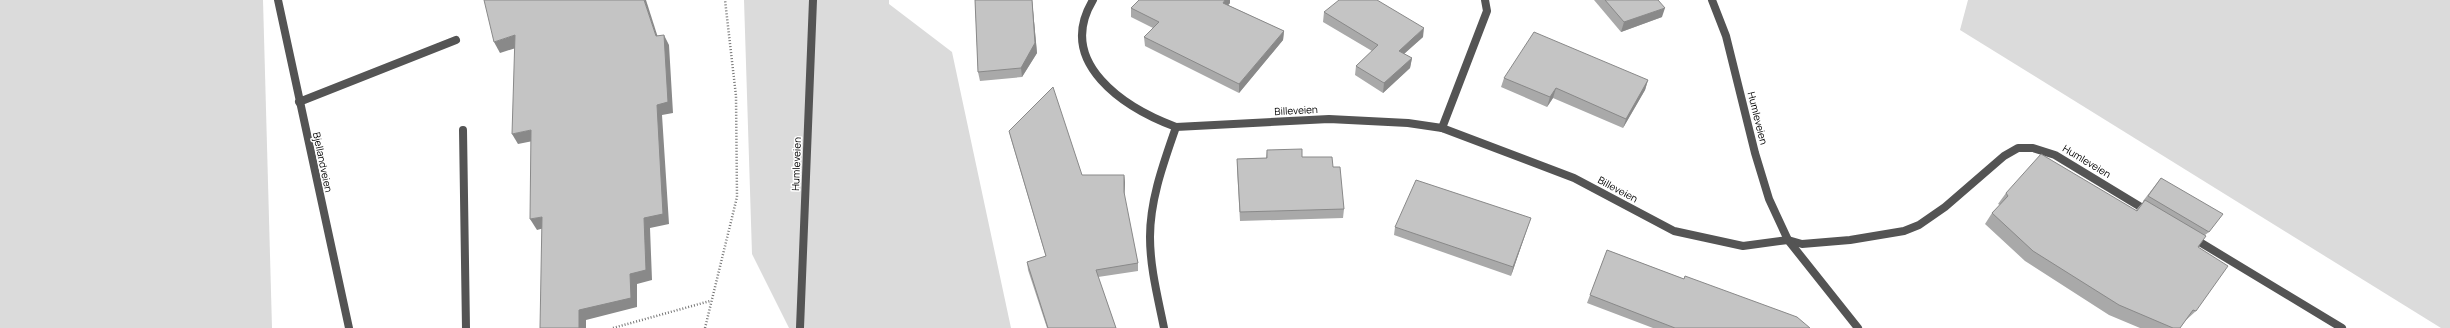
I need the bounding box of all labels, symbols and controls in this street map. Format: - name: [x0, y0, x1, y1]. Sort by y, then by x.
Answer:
- street label: Humleveien: [1745, 90, 1771, 146]
- street label: Billeveien: [1274, 102, 1318, 118]
- street label: Bjellandveien: [310, 131, 336, 193]
- street label: Humleveien: [788, 137, 804, 191]
- street label: Humleveien: [2060, 141, 2114, 181]
- street label: Billeveien: [1596, 173, 1641, 205]

